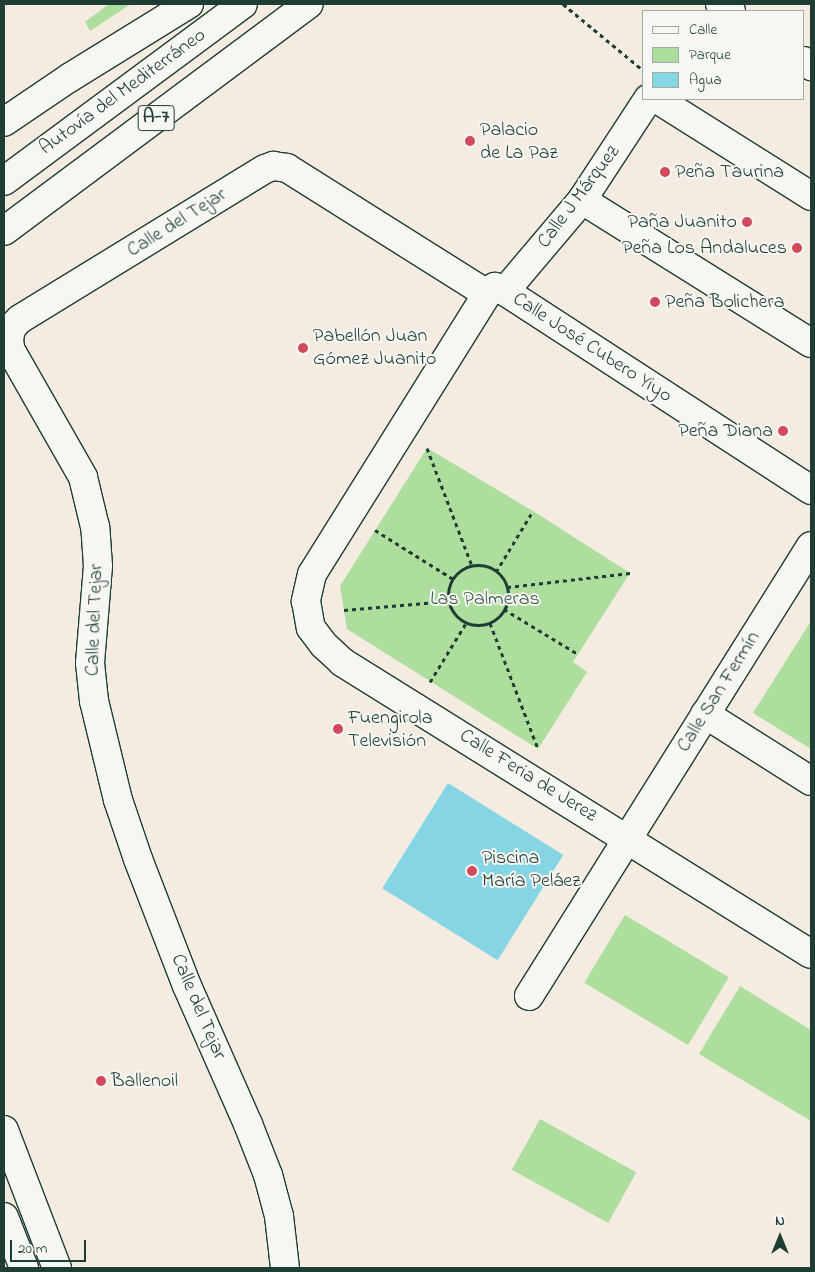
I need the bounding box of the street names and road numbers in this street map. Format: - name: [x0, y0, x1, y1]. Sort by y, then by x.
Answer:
- street label: Autovía del Mediterráneo: [35, 24, 211, 160]
- road number: A-7: [137, 102, 175, 134]
- street label: Calle J Márquez: [532, 141, 626, 253]
- street label: Calle del Tejar: [123, 183, 231, 263]
- street label: Calle José Cubero Yiyo: [508, 288, 676, 408]
- street label: Calle del Tejar: [81, 563, 109, 677]
- street label: Calle San Fermín: [672, 627, 766, 757]
- street label: Calle Feria de Jerez: [455, 724, 601, 828]
- street label: Calle del Tejar: [165, 951, 231, 1063]

